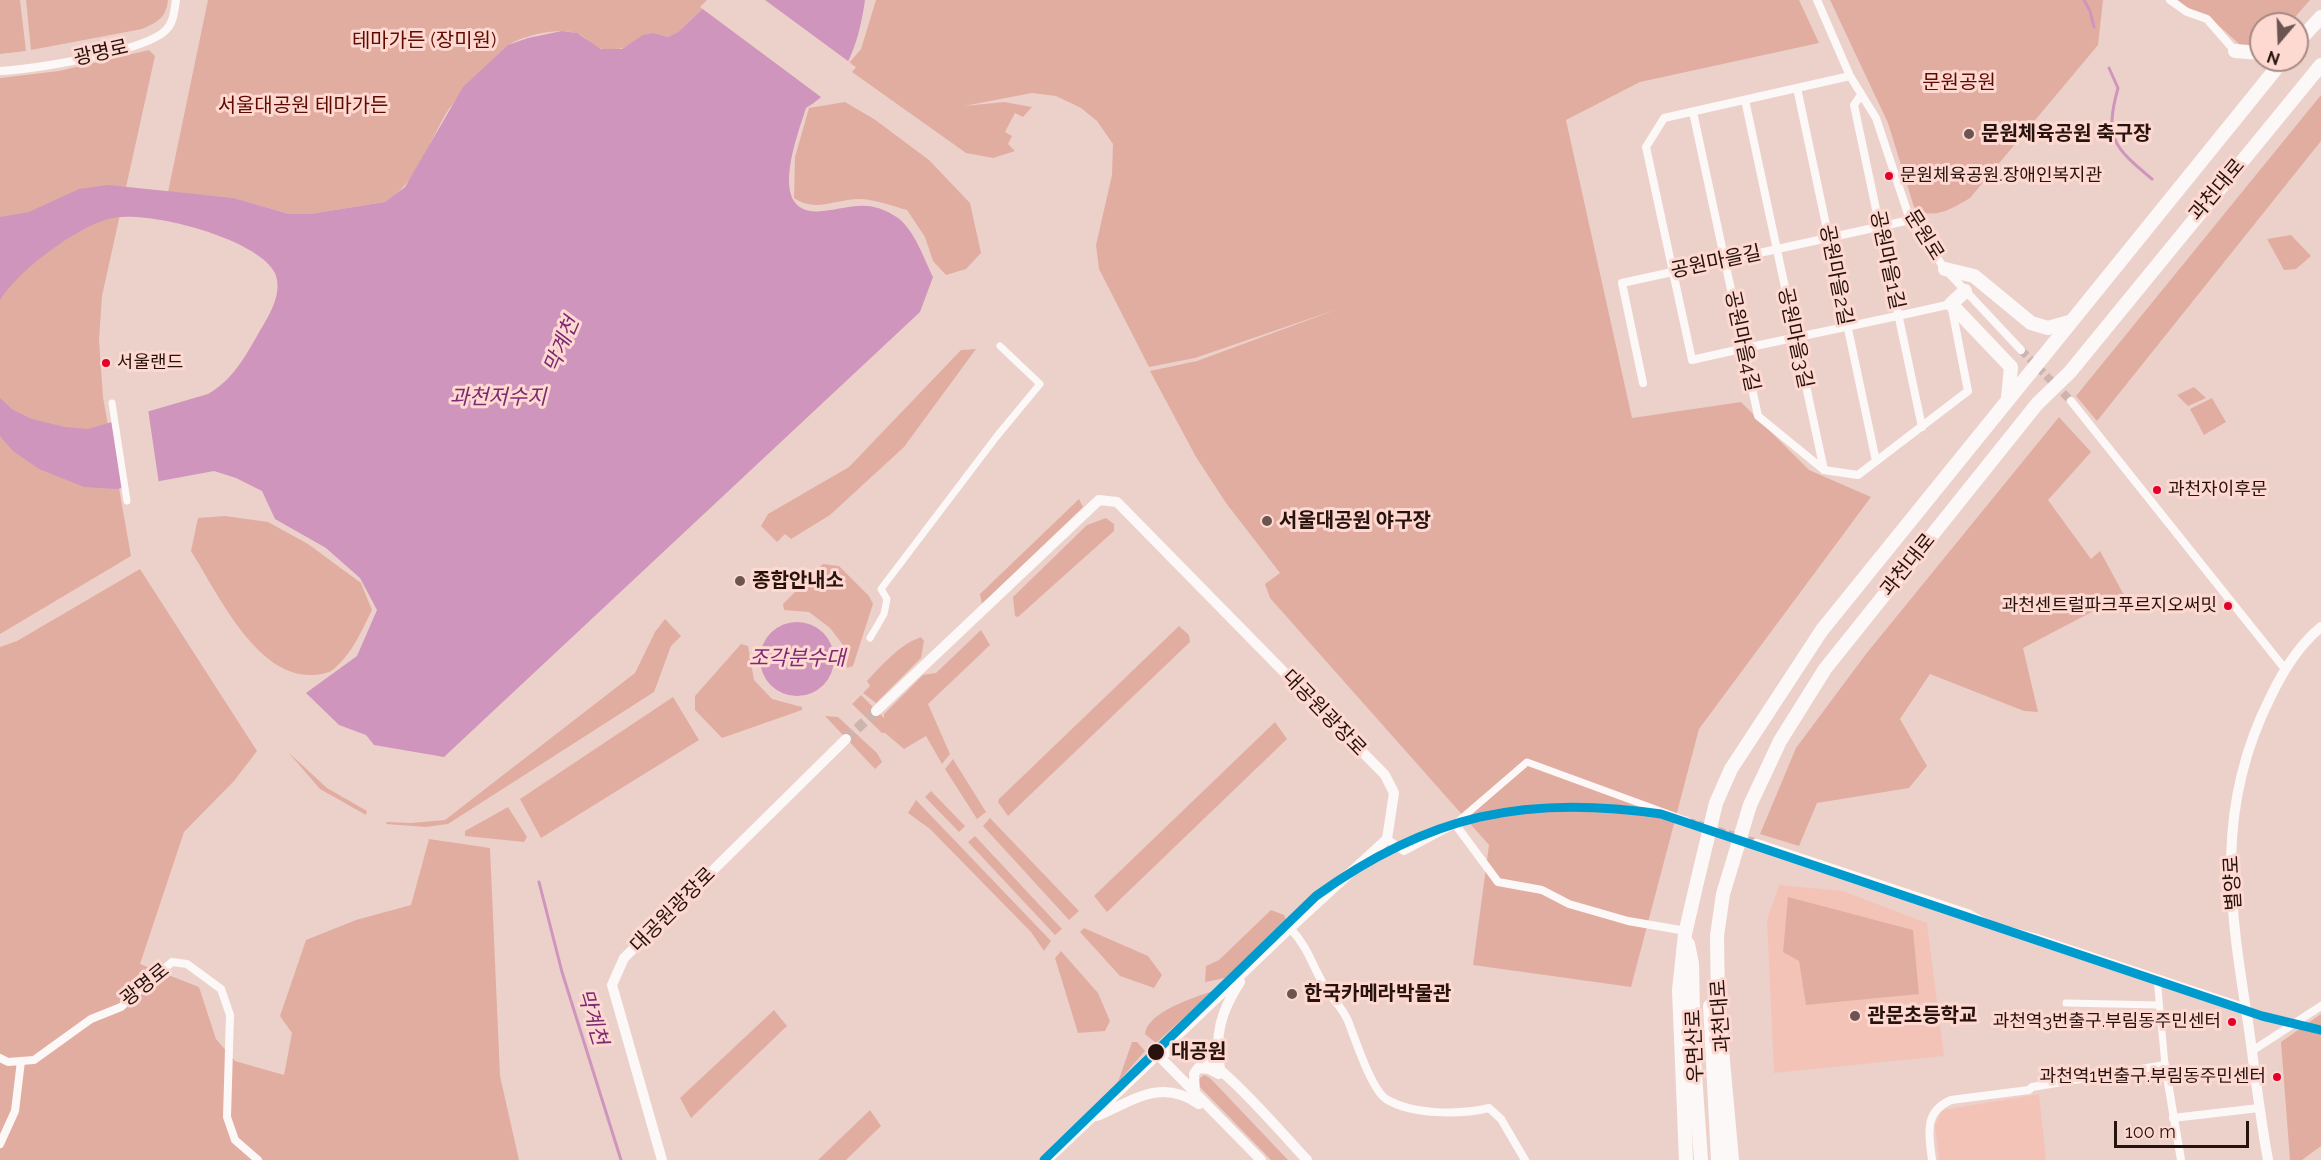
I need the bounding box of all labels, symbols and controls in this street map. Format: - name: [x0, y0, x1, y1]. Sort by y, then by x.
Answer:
- north arrow: [2249, 12, 2309, 72]
- park label: 테마가든 (장미원): [352, 29, 496, 53]
- street label: 광명로: [71, 35, 131, 71]
- text: N: [2265, 47, 2282, 69]
- park label: 문원공원: [1922, 71, 1996, 95]
- park label: 서울대공원 테마가든: [218, 94, 388, 118]
- place label: 문원체육공원 축구장: [1981, 122, 2151, 146]
- marker: 문원체육공원 축구장: [1962, 127, 1976, 141]
- street label: 과천대로: [2184, 154, 2250, 226]
- place label: 문원체육공원.장애인복지관: [1900, 165, 2102, 187]
- marker: 문원체육공원.장애인복지관: [1883, 170, 1895, 182]
- street label: 문원로: [1899, 205, 1949, 265]
- street label: 공원마을1길: [1865, 208, 1909, 312]
- street label: 공원마을2길: [1814, 222, 1858, 328]
- street label: 공원마을길: [1669, 241, 1763, 283]
- street label: 공원마을3길: [1773, 285, 1817, 391]
- street label: 공원마을4길: [1720, 288, 1764, 394]
- water label: 막계천: [539, 313, 585, 377]
- place label: 서울랜드: [117, 352, 183, 374]
- marker: 서울랜드: [100, 357, 112, 369]
- water label: 과천저수지: [450, 385, 546, 411]
- place label: 과천자이후문: [2168, 479, 2267, 501]
- marker: 과천자이후문: [2151, 484, 2163, 496]
- place label: 서울대공원 야구장: [1279, 509, 1431, 533]
- marker: 서울대공원 야구장: [1260, 514, 1274, 528]
- street label: 과천대로: [1876, 529, 1940, 601]
- place label: 종합안내소: [752, 569, 844, 593]
- marker: 종합안내소: [733, 574, 747, 588]
- place label: 과천센트럴파크푸르지오써밋: [2002, 595, 2217, 617]
- marker: 과천센트럴파크푸르지오써밋: [2222, 600, 2234, 612]
- water label: 조각분수대: [749, 646, 845, 672]
- street label: 대공원광장로: [1277, 665, 1371, 761]
- street label: 별양로: [2220, 855, 2246, 911]
- street label: 대공원광장로: [625, 862, 721, 958]
- street label: 광명로: [116, 958, 174, 1012]
- street label: 과천대로: [1706, 978, 1736, 1054]
- place label: 한국카메라박물관: [1304, 982, 1451, 1006]
- water label: 막계천: [571, 986, 613, 1048]
- marker: 한국카메라박물관: [1285, 987, 1299, 1001]
- place label: 관문초등학교: [1867, 1004, 1977, 1028]
- street label: 우면산로: [1682, 1009, 1708, 1083]
- marker: 관문초등학교: [1848, 1009, 1862, 1023]
- place label: 과천역3번출구.부림동주민센터: [1993, 1011, 2221, 1033]
- marker: 과천역3번출구.부림동주민센터: [2226, 1016, 2238, 1028]
- place label: 대공원: [1171, 1040, 1226, 1064]
- marker: 대공원: [1146, 1042, 1166, 1062]
- place label: 과천역1번출구.부림동주민센터: [2040, 1066, 2266, 1088]
- marker: 과천역1번출구.부림동주민센터: [2271, 1071, 2283, 1083]
- scale bar: [2117, 1109, 2252, 1147]
- text: 100 m: [2125, 1121, 2176, 1142]

